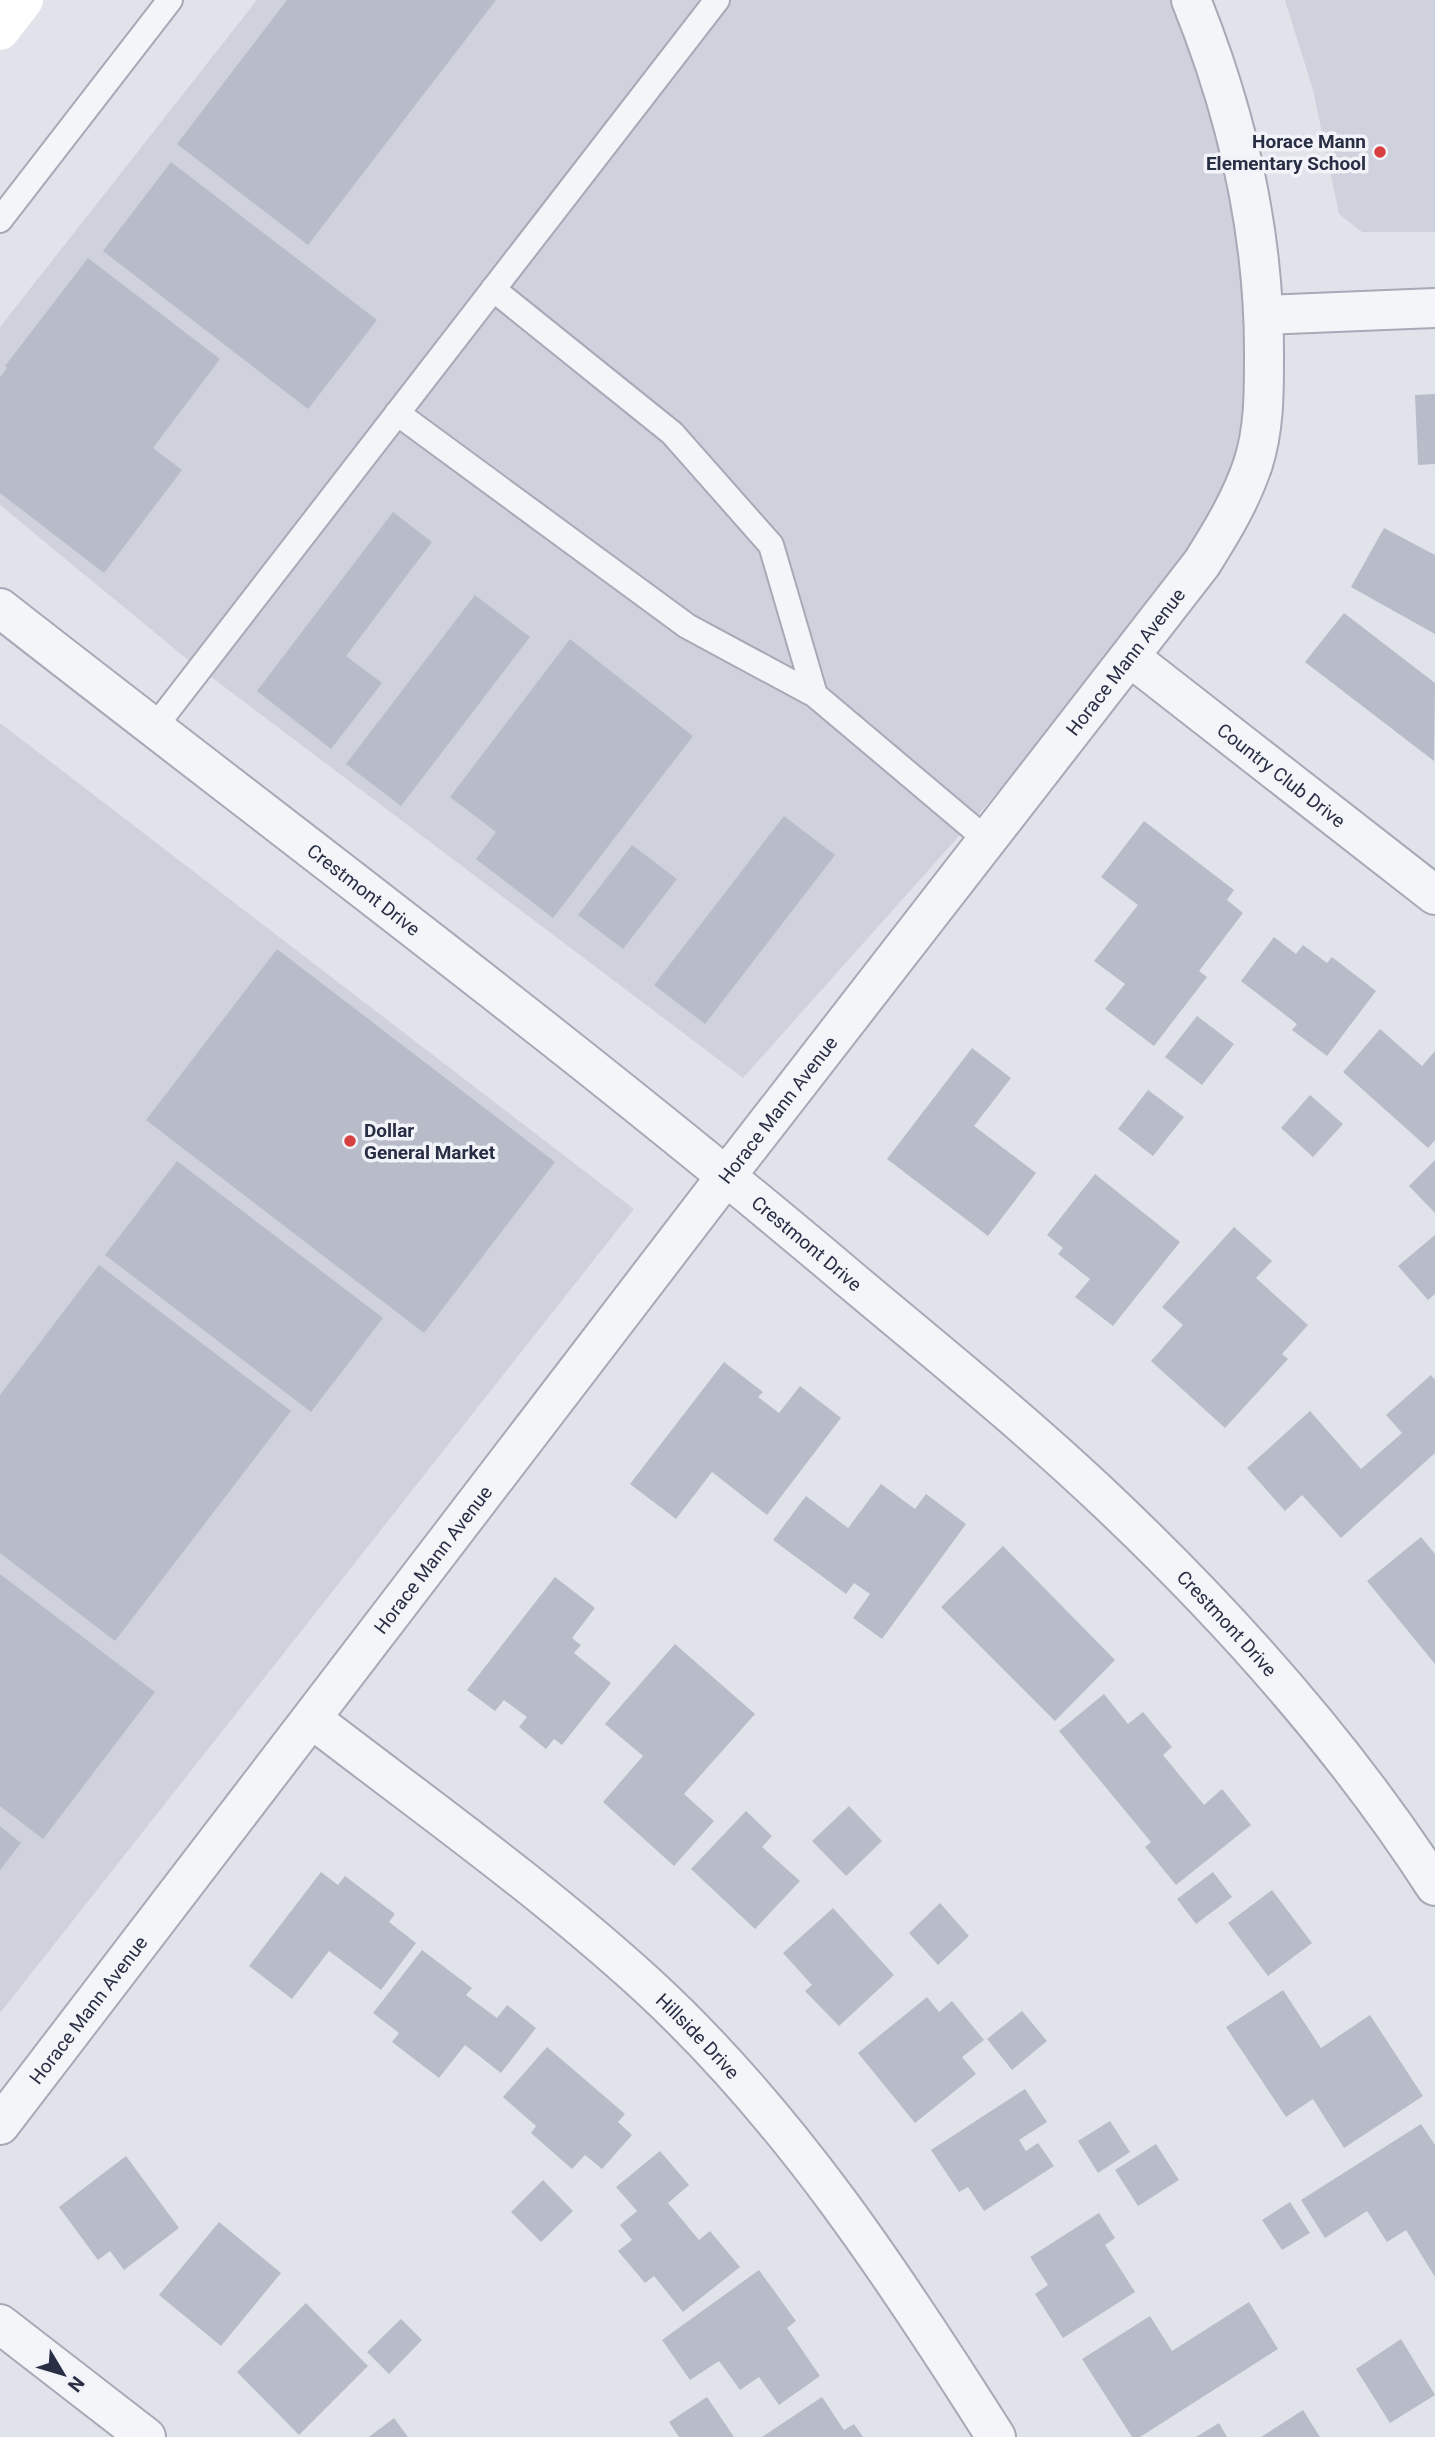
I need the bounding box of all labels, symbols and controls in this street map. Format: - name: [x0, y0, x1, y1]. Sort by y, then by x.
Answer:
- place label: Horace Mann Elementary School: [1206, 130, 1366, 175]
- marker: Horace Mann Elementary School: [1372, 144, 1388, 160]
- street label: Horace Mann Avenue: [1061, 583, 1190, 740]
- street label: Country Club Drive: [1213, 718, 1350, 832]
- street label: Crestmont Drive: [303, 839, 425, 940]
- street label: Horace Mann Avenue: [713, 1031, 842, 1188]
- place label: Dollar General Market: [364, 1119, 496, 1164]
- marker: Dollar General Market: [342, 1133, 358, 1149]
- street label: Crestmont Drive: [747, 1191, 867, 1296]
- street label: Horace Mann Avenue: [369, 1481, 497, 1638]
- street label: Crestmont Drive: [1172, 1565, 1282, 1681]
- street label: Horace Mann Avenue: [24, 1931, 152, 2088]
- street label: Hillside Drive: [651, 1988, 745, 2083]
- north arrow: [28, 2339, 98, 2409]
- text: N: [63, 2372, 89, 2397]

